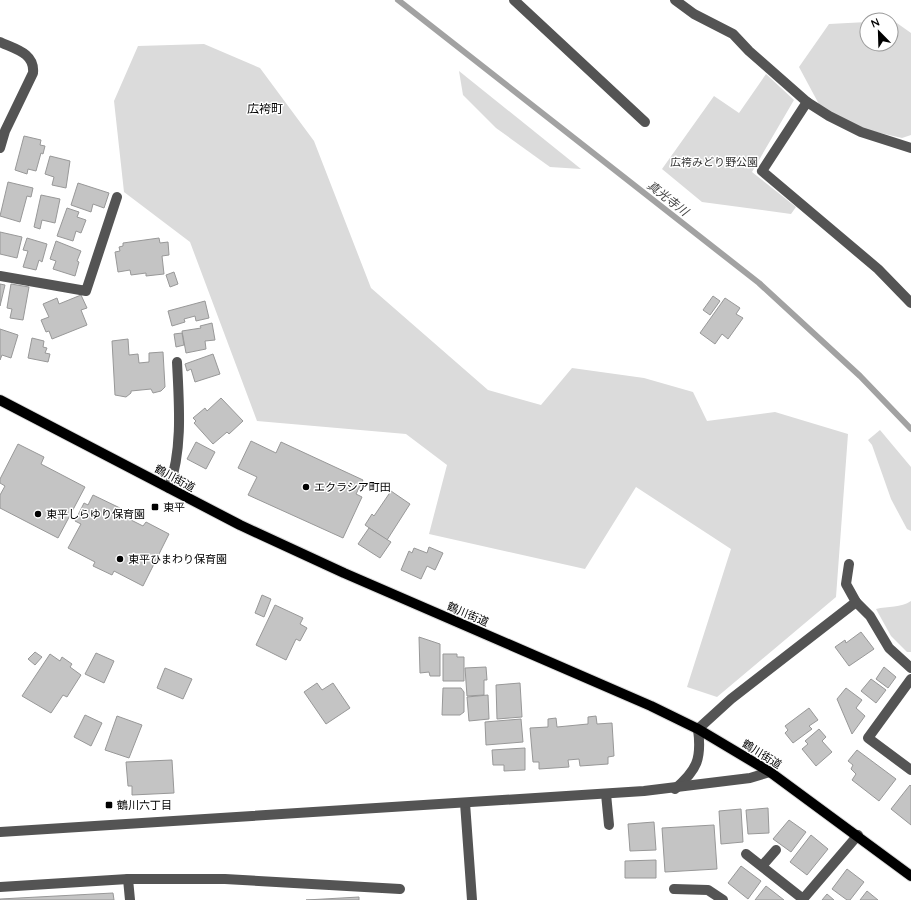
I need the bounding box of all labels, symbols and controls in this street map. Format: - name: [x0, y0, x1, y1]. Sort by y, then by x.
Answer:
- north arrow: [859, 12, 899, 52]
- text: N: [869, 15, 882, 31]
- district label: 広袴町: [247, 101, 283, 116]
- park label: 広袴みどり野公園: [670, 155, 758, 169]
- water label: 真光寺川: [644, 177, 693, 220]
- street label: 鶴川街道: [152, 461, 198, 495]
- place label: エクラシア町田: [314, 480, 391, 494]
- marker: エクラシア町田: [301, 482, 311, 492]
- place label: 東平: [163, 500, 185, 514]
- marker: 東平: [150, 502, 160, 512]
- place label: 東平しらゆり保育園: [46, 507, 145, 521]
- marker: 東平しらゆり保育園: [33, 509, 43, 519]
- place label: 東平ひまわり保育園: [128, 552, 227, 566]
- marker: 東平ひまわり保育園: [115, 554, 125, 564]
- street label: 鶴川街道: [445, 599, 491, 629]
- street label: 鶴川街道: [740, 736, 784, 772]
- place label: 鶴川六丁目: [117, 798, 172, 812]
- marker: 鶴川六丁目: [104, 800, 114, 810]

